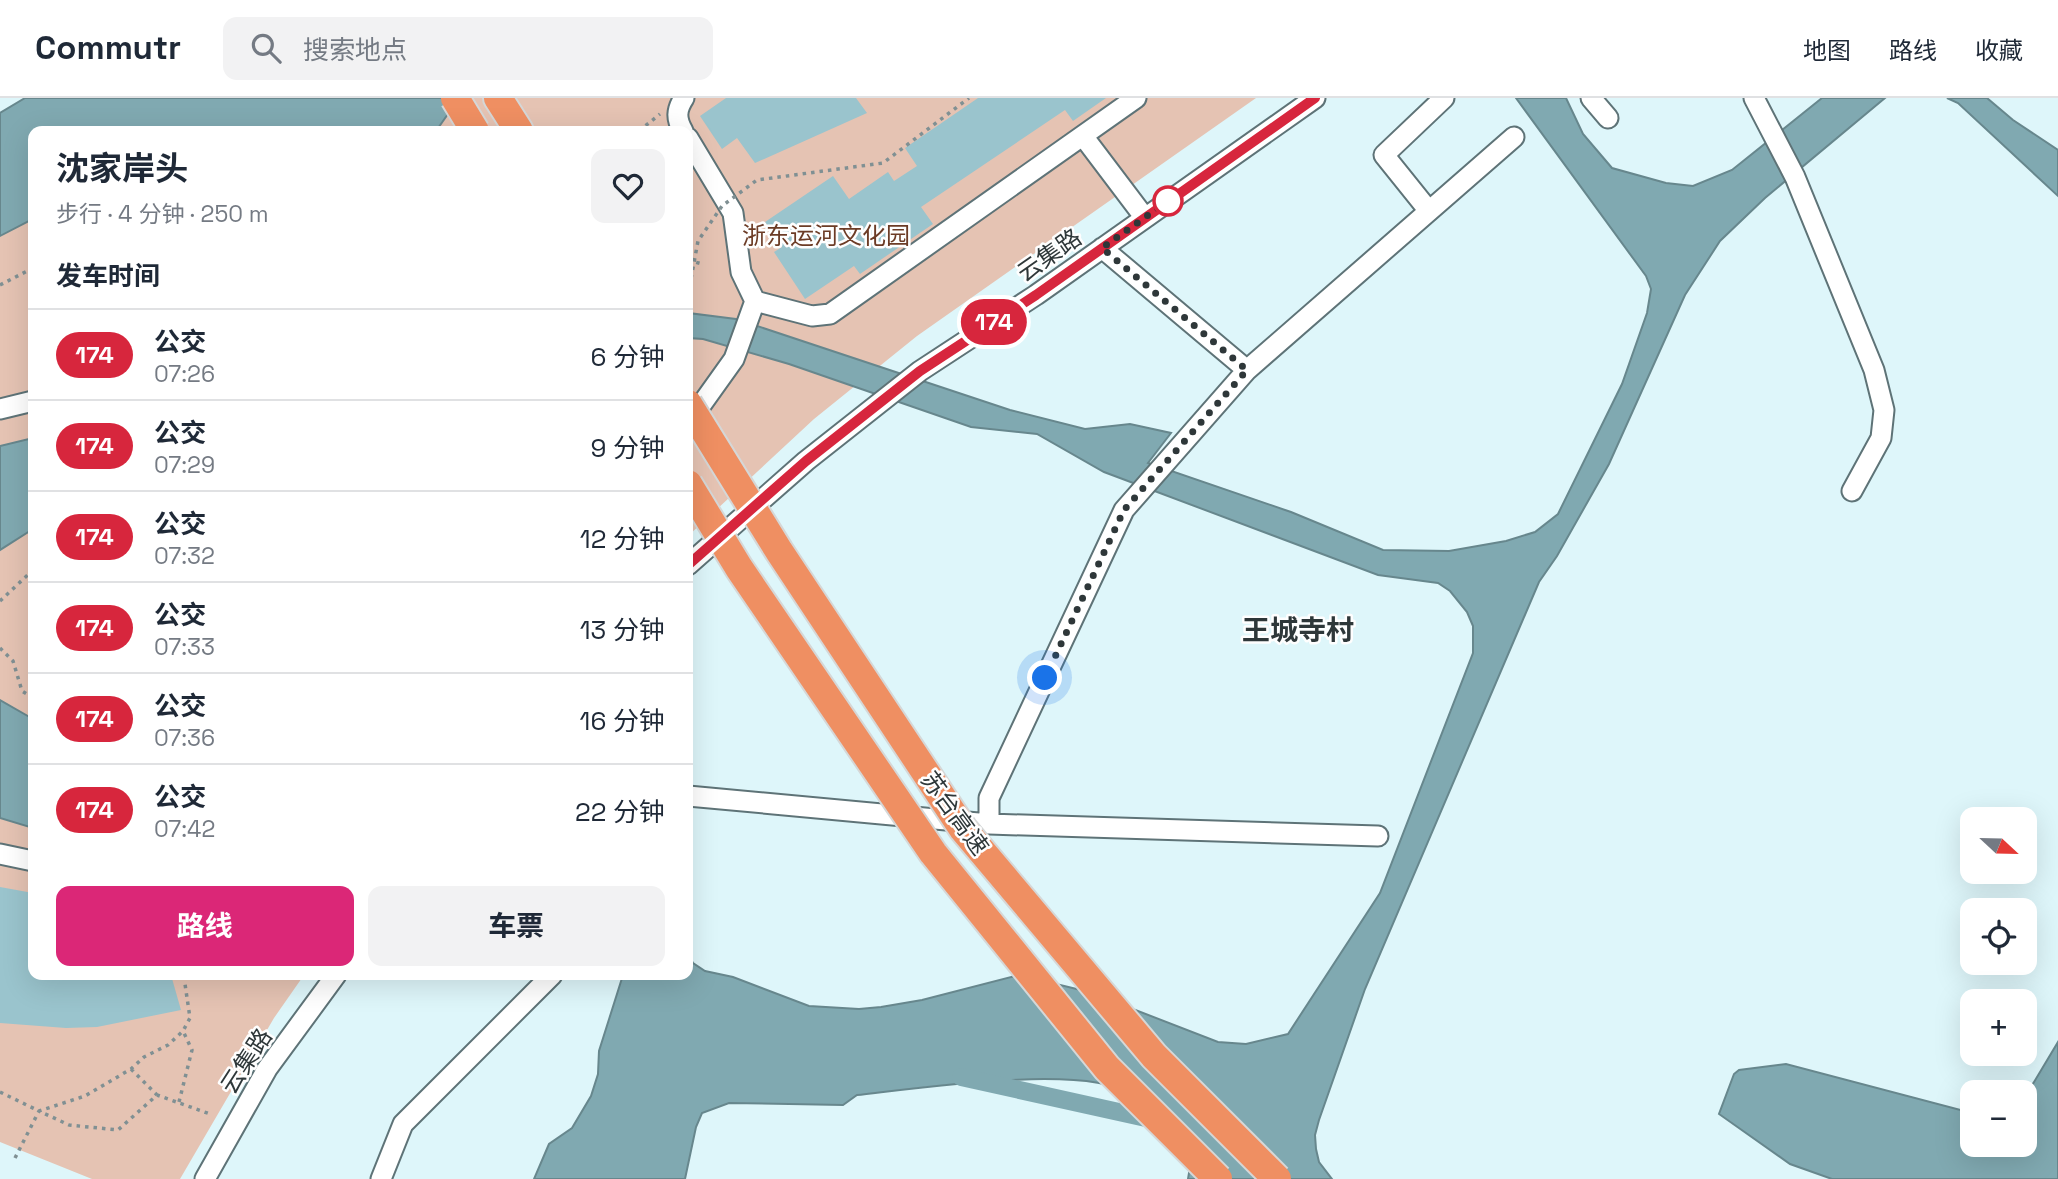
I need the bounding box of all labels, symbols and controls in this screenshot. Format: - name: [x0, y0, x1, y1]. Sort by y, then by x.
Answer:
- search box: [223, 17, 713, 80]
- text: Commutr: [35, 27, 181, 69]
- icon: search: [247, 29, 285, 67]
- text: 搜索地点: [303, 33, 407, 67]
- text: 地图: [1803, 35, 1851, 66]
- text: 路线: [1889, 35, 1937, 66]
- text: 收藏: [1975, 35, 2023, 66]
- text: 沈家岸头: [56, 148, 188, 190]
- button: heart: [591, 149, 665, 223]
- unlabelled marker: [1153, 186, 1183, 216]
- text: 步行 · 4 分钟 · 250 m: [56, 199, 269, 229]
- park label: 浙东运河文化园: [742, 220, 910, 251]
- street label: 云集路: [1011, 222, 1087, 288]
- text: 发车时间: [56, 259, 160, 293]
- line badge: 174: [954, 299, 1034, 345]
- text: 174: [975, 306, 1013, 337]
- text: 公交: [154, 325, 206, 359]
- text: 174: [75, 339, 114, 370]
- text: 6 分钟: [590, 340, 665, 374]
- text: 07:26: [154, 359, 215, 389]
- text: 公交: [154, 416, 206, 450]
- text: 174: [75, 430, 114, 461]
- text: 9 分钟: [590, 431, 665, 465]
- text: 07:29: [154, 450, 215, 480]
- text: 公交: [154, 507, 206, 541]
- text: 174: [75, 521, 114, 552]
- text: 12 分钟: [580, 522, 665, 556]
- text: 07:32: [154, 541, 215, 571]
- text: 公交: [154, 598, 206, 632]
- text: 174: [75, 612, 114, 643]
- district label: 王城寺村: [1242, 612, 1354, 648]
- text: 13 分钟: [580, 613, 665, 647]
- text: 07:33: [154, 632, 215, 662]
- your location: [1027, 660, 1062, 695]
- text: 公交: [154, 689, 206, 723]
- text: 174: [75, 703, 114, 734]
- text: 16 分钟: [580, 704, 665, 738]
- text: 07:36: [154, 723, 215, 753]
- street label: 苏台高速: [914, 765, 996, 861]
- text: 公交: [154, 780, 206, 814]
- text: 174: [75, 794, 114, 825]
- text: 22 分钟: [575, 795, 665, 829]
- north arrow: [1960, 807, 2037, 884]
- map controls: [1960, 807, 2037, 1157]
- text: 07:42: [154, 814, 215, 844]
- button: 路线: [56, 886, 354, 966]
- button: 车票: [368, 886, 665, 966]
- button: locate: [1960, 898, 2037, 975]
- button: +: [1960, 989, 2037, 1066]
- street label: 云集路: [213, 1022, 279, 1100]
- button: −: [1960, 1080, 2037, 1157]

